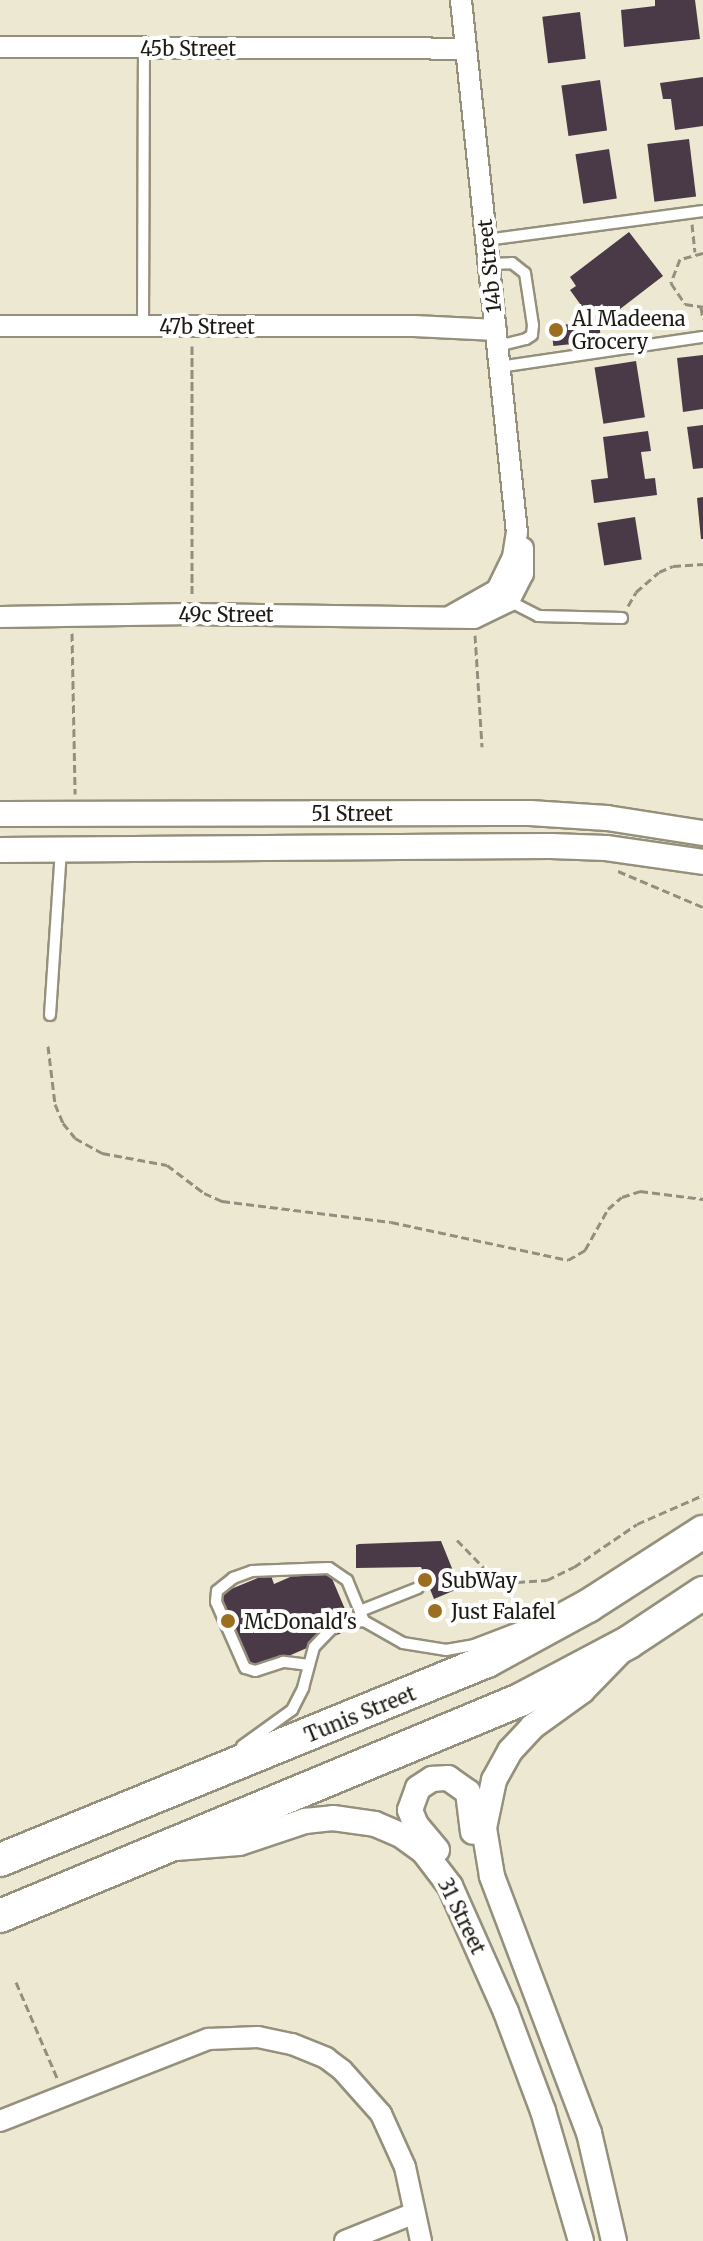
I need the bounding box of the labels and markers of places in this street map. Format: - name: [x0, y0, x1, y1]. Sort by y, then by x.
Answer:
- place label: Al Madeena Grocery: [572, 306, 685, 353]
- marker: Al Madeena Grocery: [547, 321, 565, 339]
- place label: SubWay: [441, 1568, 517, 1592]
- marker: SubWay: [416, 1571, 434, 1589]
- place label: Just Falafel: [451, 1599, 556, 1623]
- marker: Just Falafel: [426, 1602, 444, 1620]
- place label: McDonald's: [244, 1609, 357, 1633]
- marker: McDonald's: [219, 1612, 237, 1630]

